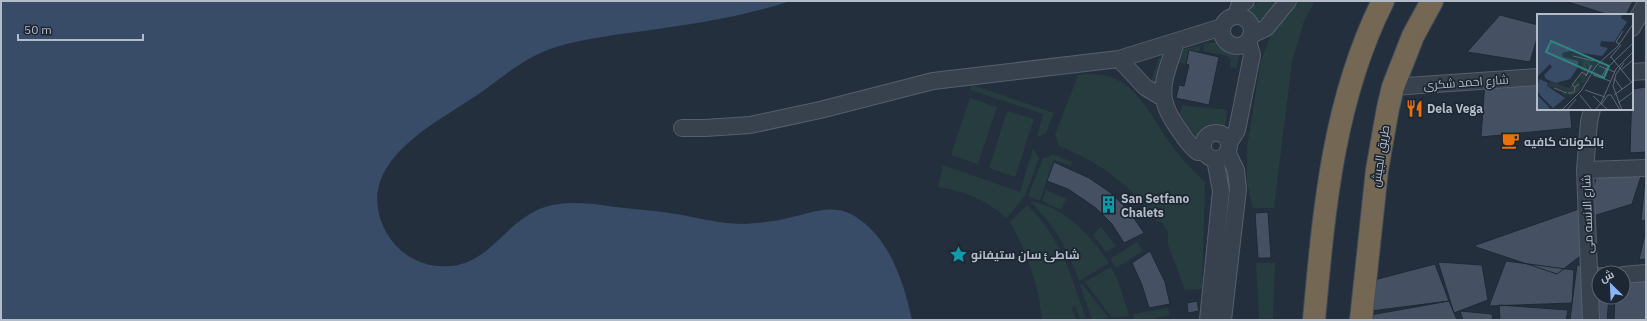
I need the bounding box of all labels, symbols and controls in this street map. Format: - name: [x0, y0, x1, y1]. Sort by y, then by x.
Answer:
- inset map: [1537, 14, 1633, 110]
- scale bar: [18, 16, 143, 42]
- text: 50 m: [24, 22, 52, 37]
- street label: شارع احمد شكرى: [1423, 72, 1509, 93]
- restaurant icon: Dela Vega: [1404, 98, 1424, 118]
- place label: Dela Vega: [1427, 101, 1483, 116]
- street label: طريق الجيش: [1368, 124, 1392, 188]
- cafe icon: بالكونات كافيه: [1501, 131, 1521, 151]
- place label: بالكونات كافيه: [1524, 134, 1604, 150]
- street label: شارع الانسه مى: [1578, 174, 1597, 254]
- place label: San Setfano Chalets: [1121, 191, 1189, 220]
- building icon: San Setfano Chalets: [1098, 195, 1118, 215]
- place icon: شاطئ سان ستيفانو: [948, 244, 968, 264]
- place label: شاطئ سان ستيفانو: [971, 247, 1080, 263]
- north arrow: [1591, 265, 1631, 305]
- text: ش: [1598, 267, 1616, 285]

